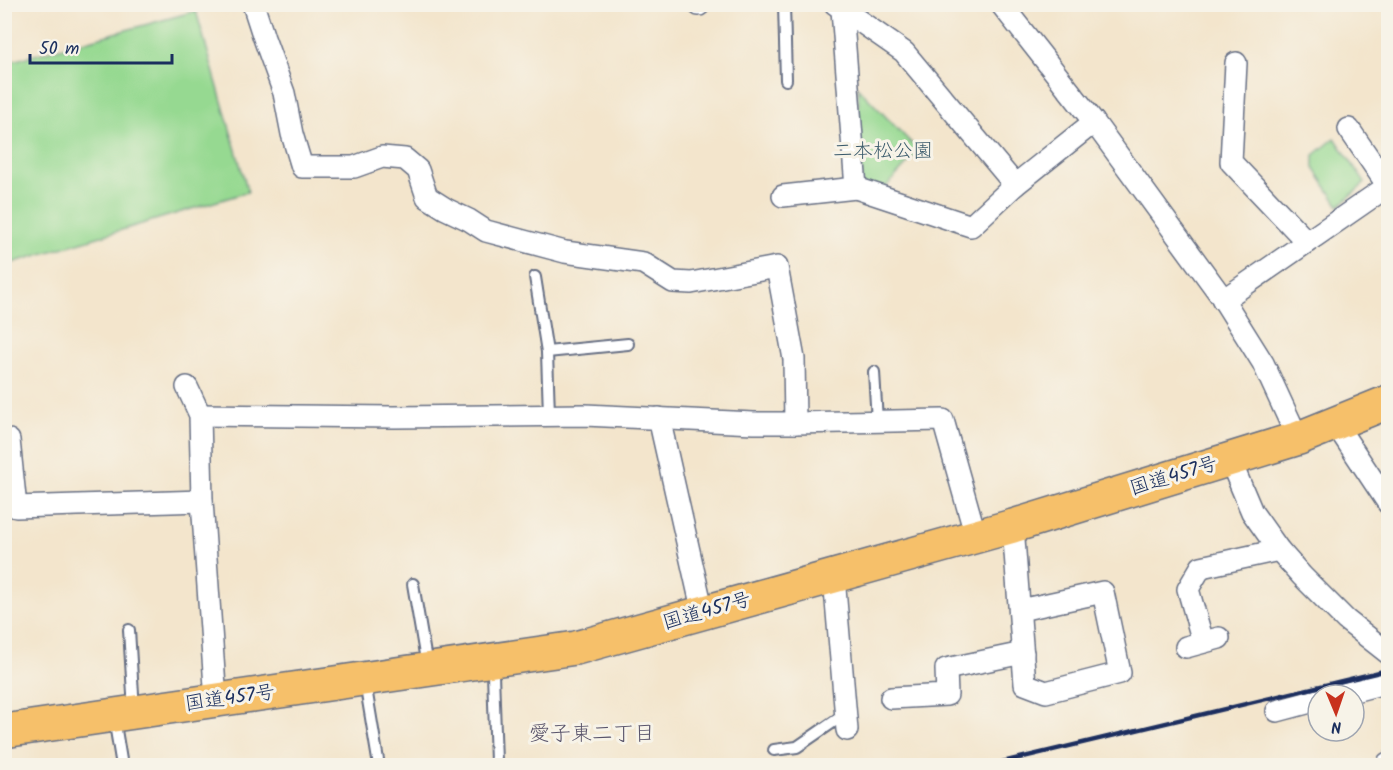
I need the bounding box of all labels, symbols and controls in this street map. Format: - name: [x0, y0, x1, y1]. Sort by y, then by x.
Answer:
- scale bar: [30, 27, 172, 65]
- text: 50 m: [39, 35, 79, 64]
- park label: 二本松公園: [833, 136, 933, 168]
- street label: 国道457号: [1126, 448, 1222, 506]
- street label: 国道457号: [659, 584, 755, 640]
- street label: 国道457号: [183, 677, 277, 721]
- north arrow: [1306, 683, 1366, 743]
- text: N: [1331, 714, 1342, 739]
- district label: 愛子東二丁目: [529, 718, 655, 751]

